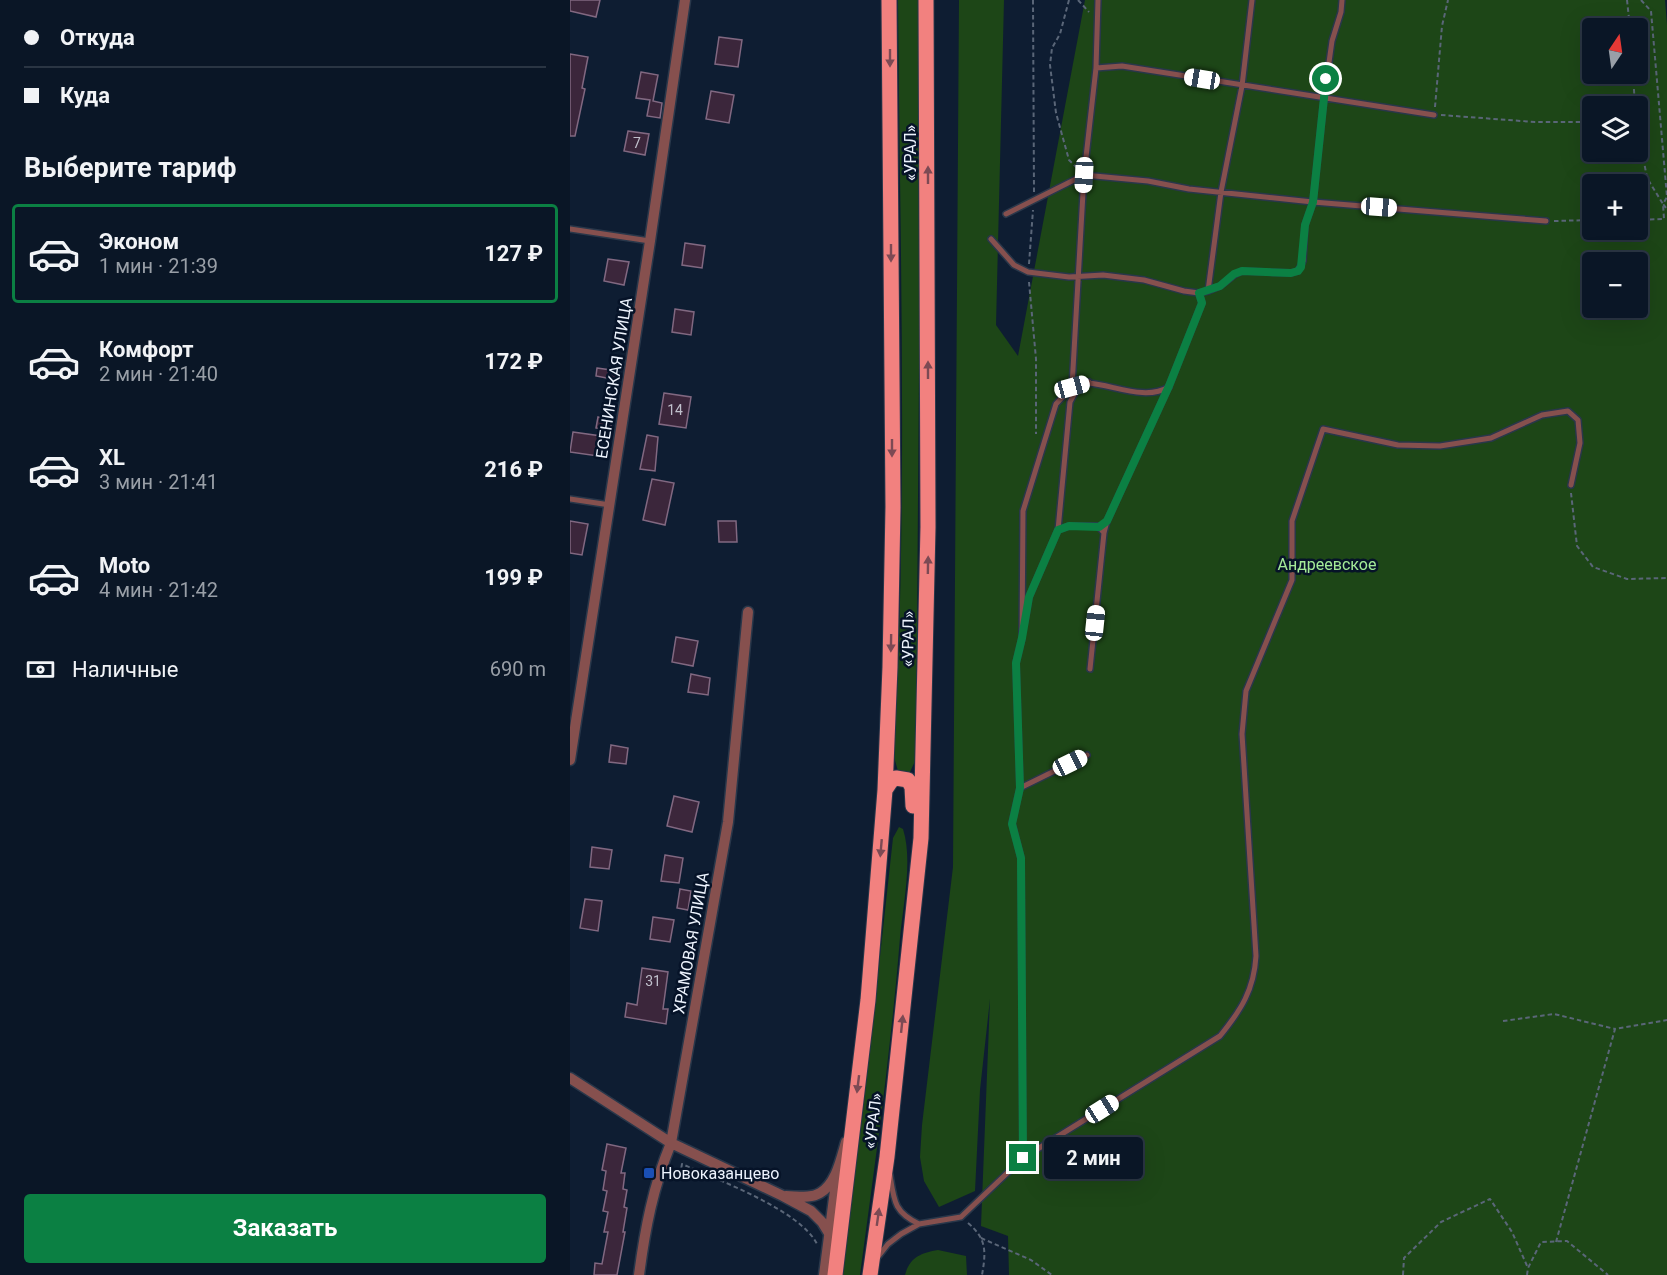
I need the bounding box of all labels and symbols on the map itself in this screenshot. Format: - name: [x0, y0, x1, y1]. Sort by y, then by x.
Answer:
- north arrow: [1582, 18, 1648, 84]
- one-way arrow: [885, 49, 894, 68]
- route start: [1312, 65, 1339, 92]
- car: [1183, 67, 1221, 91]
- street label: «УРАЛ»: [901, 125, 920, 181]
- house number: 7: [633, 135, 641, 151]
- car: [1074, 157, 1094, 193]
- one-way arrow: [923, 166, 933, 185]
- car: [1360, 197, 1398, 217]
- one-way arrow: [886, 244, 896, 263]
- street label: ЕСЕНИНСКАЯ УЛИЦА: [592, 296, 636, 460]
- one-way arrow: [923, 361, 933, 380]
- car: [1052, 374, 1092, 400]
- house number: 14: [667, 402, 683, 418]
- one-way arrow: [887, 439, 897, 458]
- park label: Андреевское: [1278, 555, 1376, 574]
- one-way arrow: [923, 556, 932, 575]
- car: [1084, 604, 1106, 642]
- street label: «УРАЛ»: [898, 611, 918, 667]
- one-way arrow: [886, 634, 895, 653]
- car: [1050, 747, 1090, 779]
- one-way arrow: [876, 839, 886, 858]
- street label: ХРАМОВАЯ УЛИЦА: [669, 870, 713, 1015]
- house number: 31: [645, 973, 661, 989]
- one-way arrow: [897, 1014, 907, 1033]
- one-way arrow: [853, 1075, 863, 1094]
- street label: «УРАЛ»: [860, 1092, 886, 1150]
- car: [1082, 1092, 1122, 1126]
- callout: 2 мин: [1044, 1137, 1143, 1179]
- route end: [1009, 1144, 1036, 1171]
- place label: Новоказанцево: [661, 1164, 779, 1183]
- marker: Новоказанцево: [642, 1166, 656, 1180]
- one-way arrow: [874, 1208, 883, 1227]

